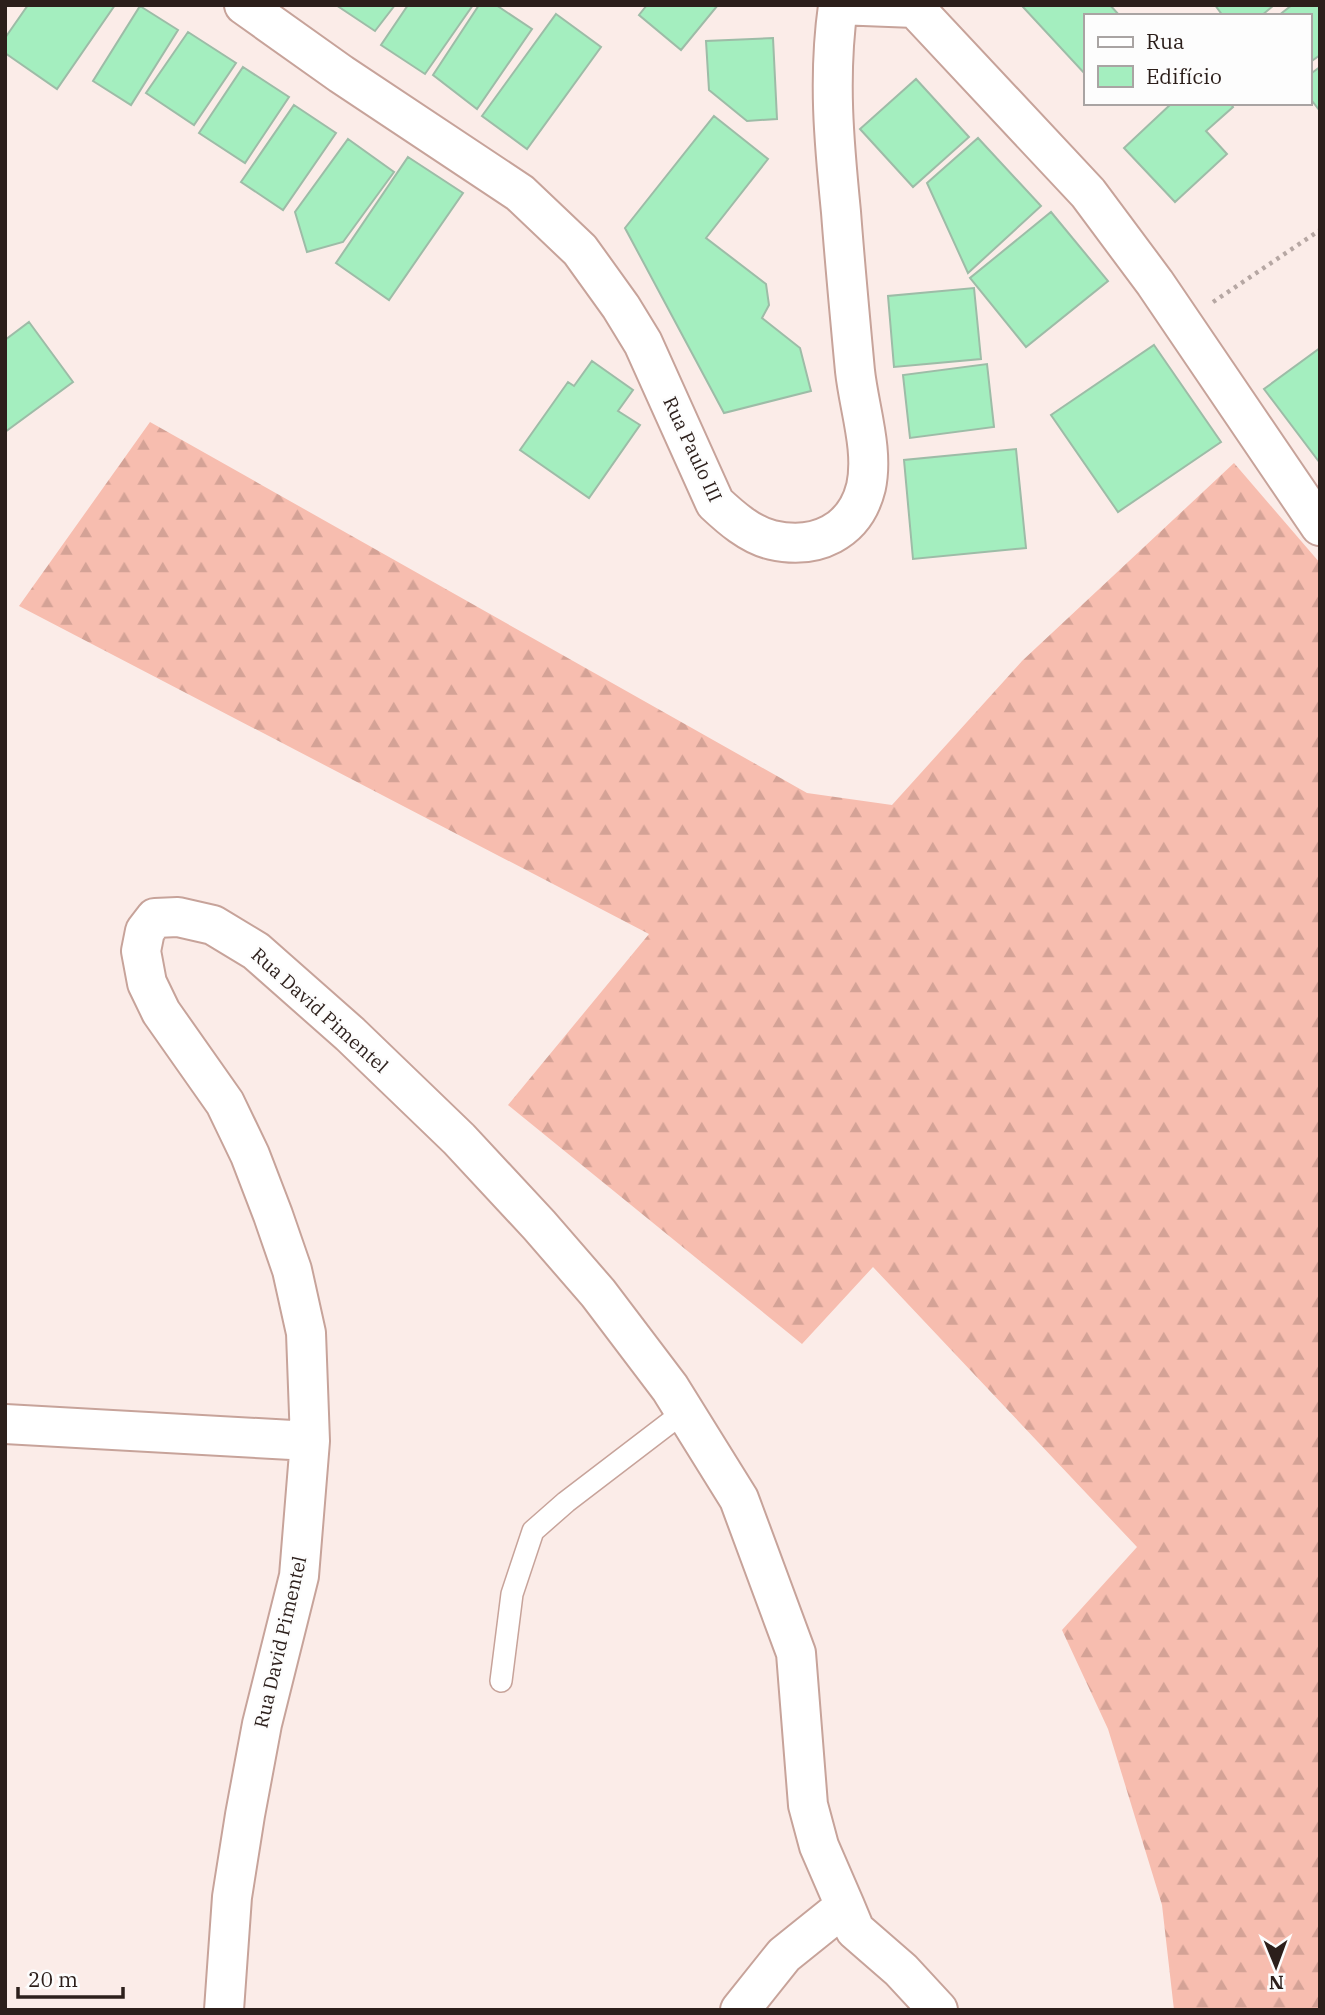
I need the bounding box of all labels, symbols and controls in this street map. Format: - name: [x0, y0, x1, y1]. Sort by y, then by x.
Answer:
- legend: [1084, 14, 1311, 105]
- text: Rua: [1146, 27, 1184, 55]
- text: Edifício: [1146, 62, 1222, 90]
- street label: Rua Paulo III: [658, 393, 728, 505]
- street label: Rua David Pimentel: [247, 942, 394, 1078]
- street label: Rua David Pimentel: [249, 1553, 312, 1730]
- north arrow: [1241, 1931, 1311, 2001]
- scale bar: [18, 1955, 122, 1999]
- text: 20 m: [28, 1965, 78, 1993]
- text: N: [1269, 1971, 1284, 1995]

